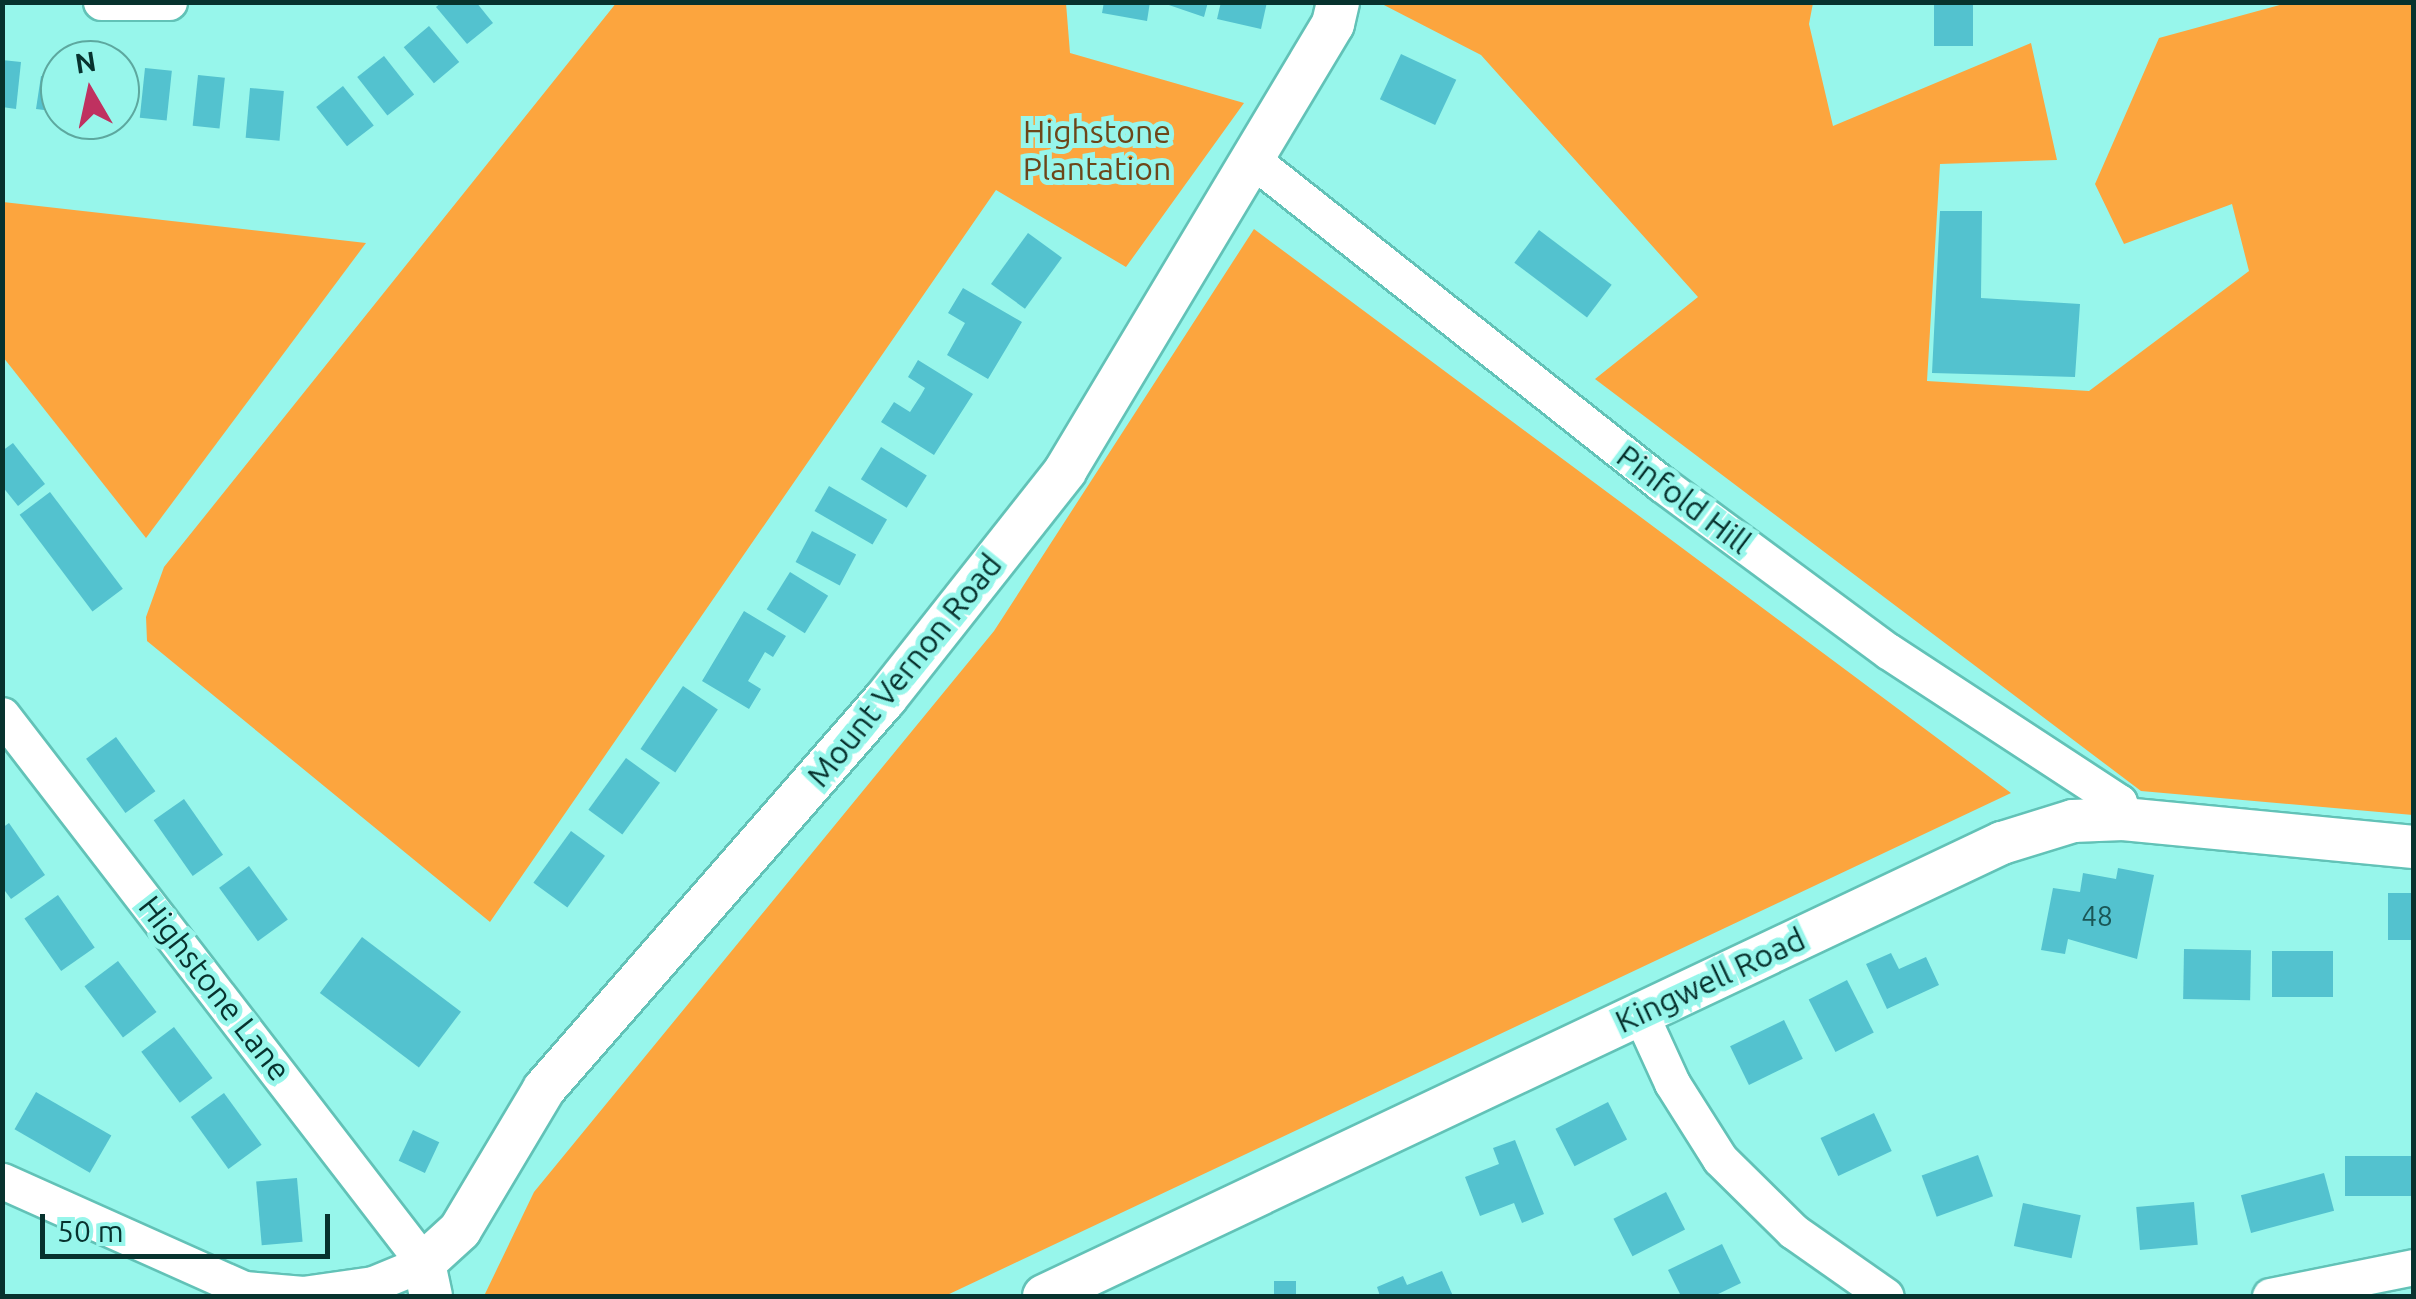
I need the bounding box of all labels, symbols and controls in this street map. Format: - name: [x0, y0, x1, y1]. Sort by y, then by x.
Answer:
- north arrow: [40, 40, 140, 140]
- text: N: [73, 45, 98, 79]
- park label: Highstone Plantation: [1023, 113, 1171, 188]
- street label: Pinfold Hill: [1610, 436, 1758, 562]
- street label: Mount Vernon Road: [798, 546, 1010, 794]
- street label: Highstone Lane: [131, 888, 299, 1088]
- house number: 48: [2081, 899, 2113, 933]
- street label: Kingwell Road: [1609, 919, 1811, 1041]
- scale bar: [45, 1194, 335, 1256]
- text: 50 m: [57, 1214, 124, 1248]

